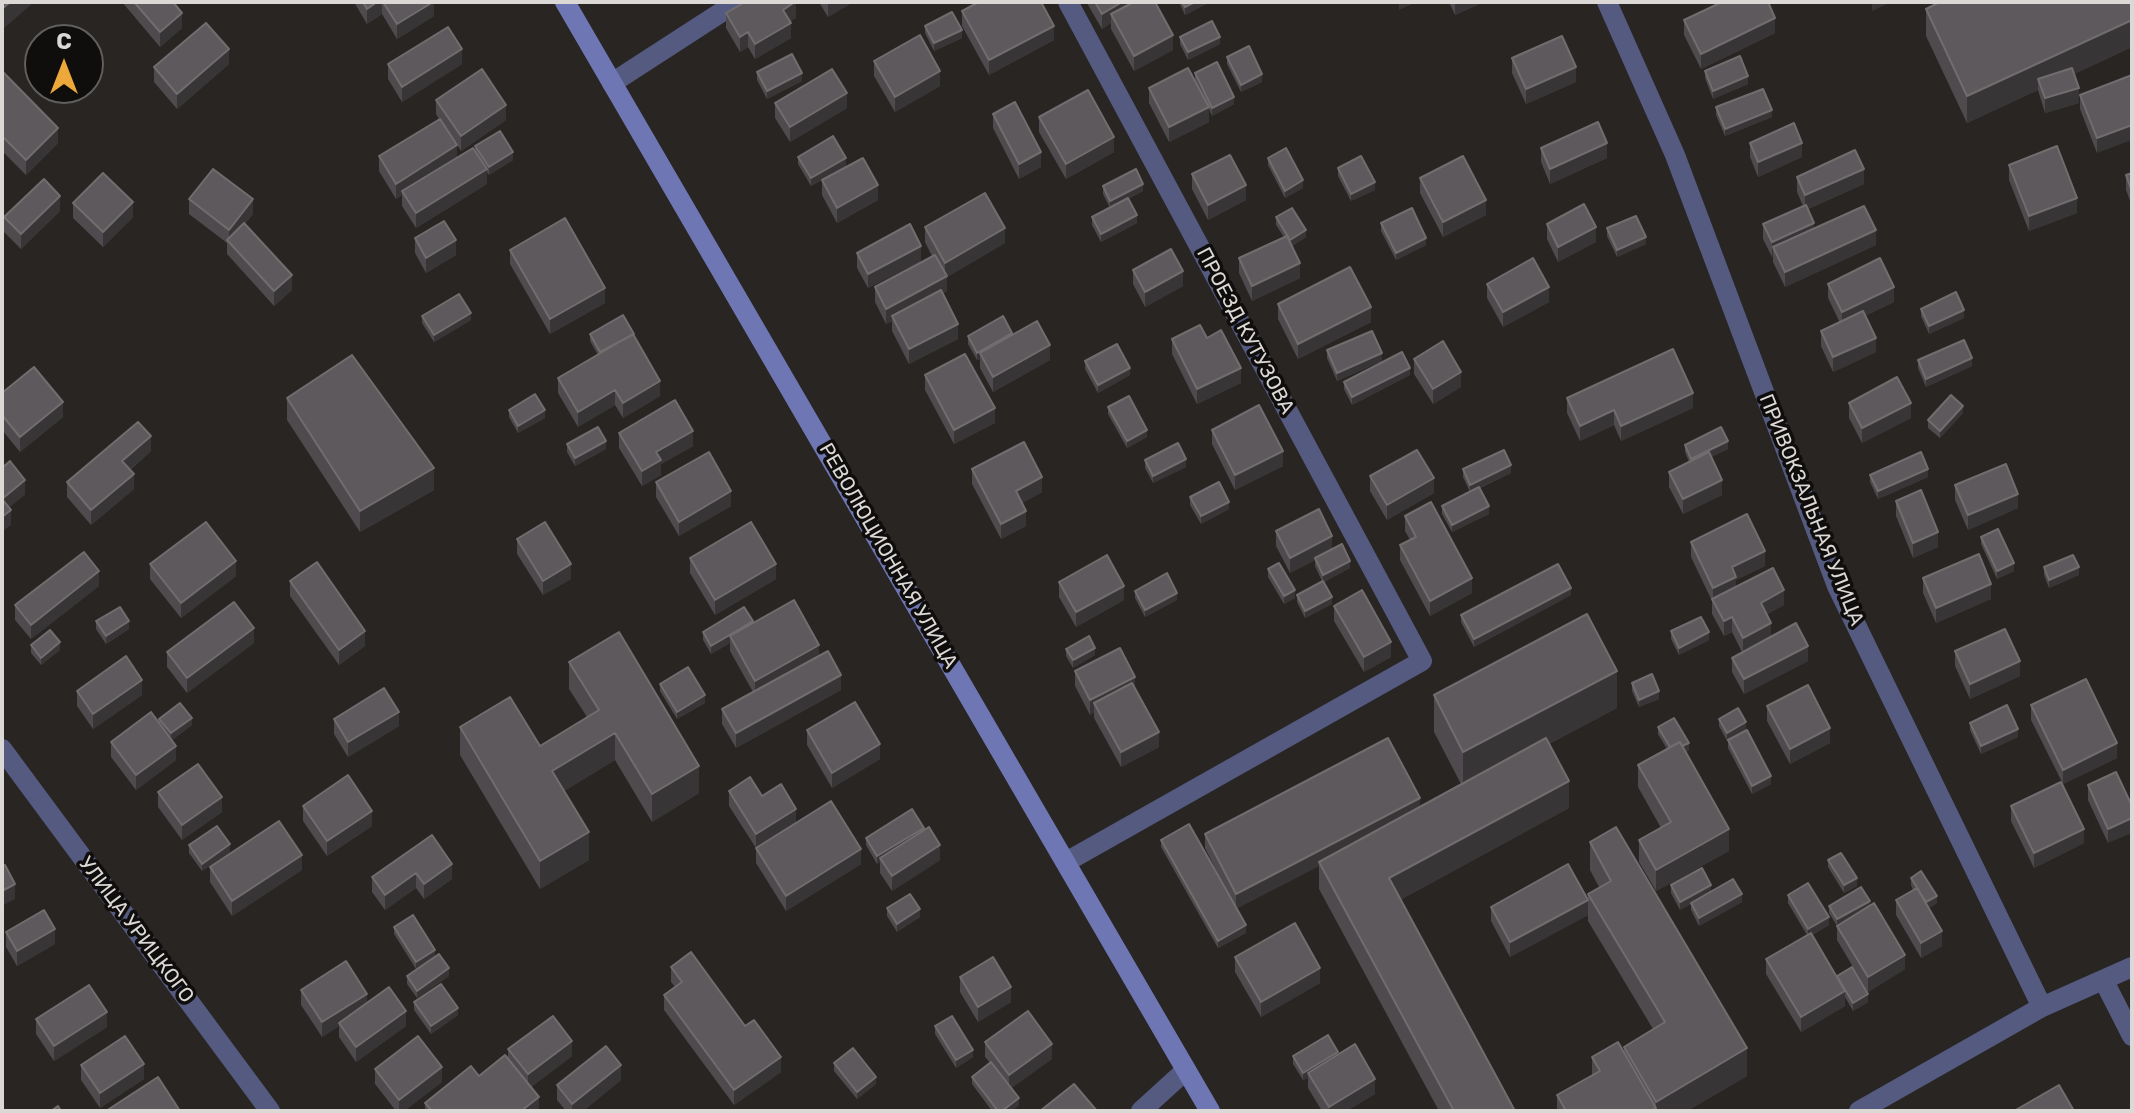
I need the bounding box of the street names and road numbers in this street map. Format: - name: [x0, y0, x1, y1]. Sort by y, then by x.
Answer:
- street label: ПРОЕЗД КУТУЗОВА: [1191, 244, 1299, 418]
- street label: ПРИВОКЗАЛЬНАЯ УЛИЦА: [1753, 391, 1869, 629]
- street label: РЕВОЛЮЦИОННАЯ УЛИЦА: [814, 439, 962, 673]
- street label: УЛИЦА УРИЦКОГО: [73, 852, 199, 1008]

